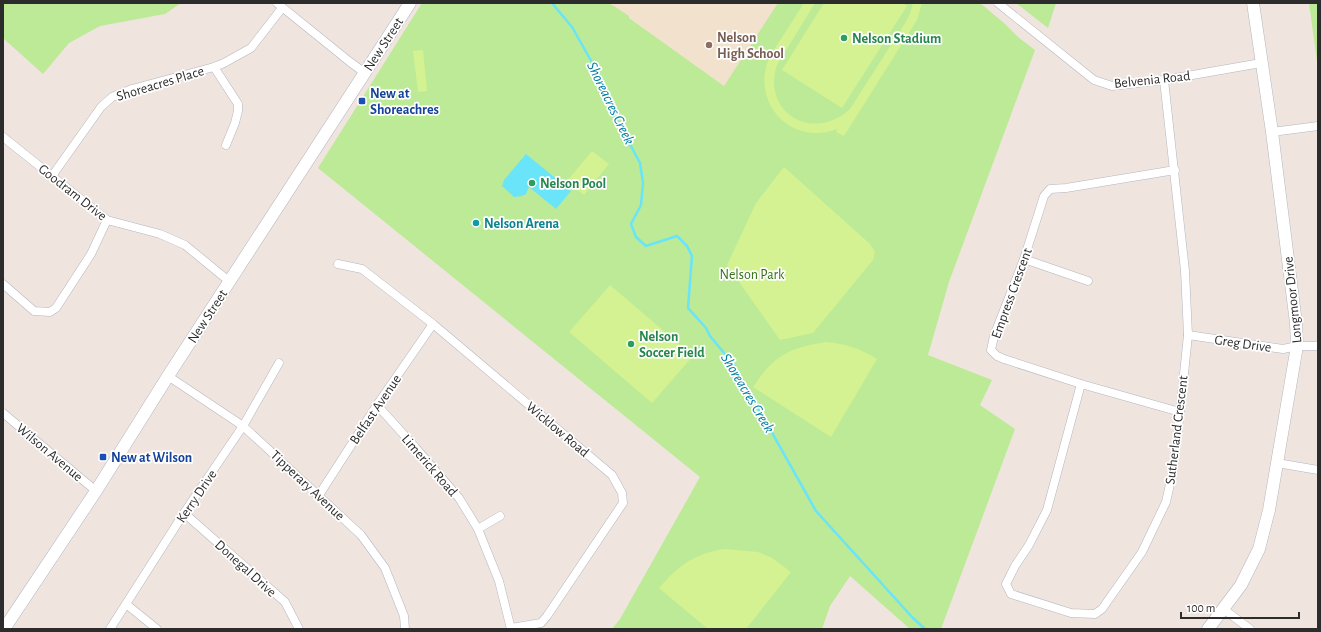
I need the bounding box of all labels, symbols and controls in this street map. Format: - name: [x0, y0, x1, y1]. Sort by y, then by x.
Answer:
- street label: New Street: [362, 15, 406, 74]
- place label: Nelson High School: [717, 31, 784, 61]
- place label: Nelson Stadium: [852, 32, 941, 46]
- marker: Nelson Stadium: [839, 33, 849, 43]
- marker: Nelson High School: [704, 40, 714, 50]
- water label: Shoreacres Creek: [584, 60, 637, 147]
- street label: Shoreacres Place: [115, 64, 206, 104]
- street label: Belvenia Road: [1113, 69, 1191, 91]
- place label: New at Shoreachres: [370, 87, 439, 117]
- marker: New at Shoreachres: [357, 96, 367, 106]
- street label: Goodram Drive: [36, 162, 109, 224]
- place label: Nelson Pool: [540, 177, 606, 191]
- marker: Nelson Pool: [527, 178, 537, 188]
- place label: Nelson Arena: [484, 217, 560, 231]
- marker: Nelson Arena: [471, 218, 481, 228]
- street label: Empress Crescent: [989, 246, 1035, 340]
- street label: Longmoor Drive: [1281, 256, 1305, 344]
- park label: Nelson Park: [720, 268, 785, 282]
- street label: New Street: [186, 287, 230, 346]
- place label: Nelson Soccer Field: [639, 330, 705, 360]
- street label: Greg Drive: [1214, 333, 1272, 355]
- marker: Nelson Soccer Field: [626, 339, 636, 349]
- water label: Shoreacres Creek: [718, 351, 777, 436]
- street label: Belfast Avenue: [347, 372, 404, 447]
- street label: Sutherland Crescent: [1163, 374, 1191, 485]
- street label: Wicklow Road: [523, 400, 592, 460]
- street label: Wilson Avenue: [14, 421, 85, 484]
- street label: Limerick Road: [399, 432, 460, 499]
- street label: Tipperary Avenue: [268, 448, 347, 523]
- place label: New at Wilson: [111, 451, 192, 465]
- marker: New at Wilson: [98, 452, 108, 462]
- street label: Kerry Drive: [174, 468, 220, 526]
- street label: Donegal Drive: [212, 538, 279, 600]
- scale bar: [1181, 594, 1299, 620]
- text: 100 m: [1187, 602, 1215, 614]

